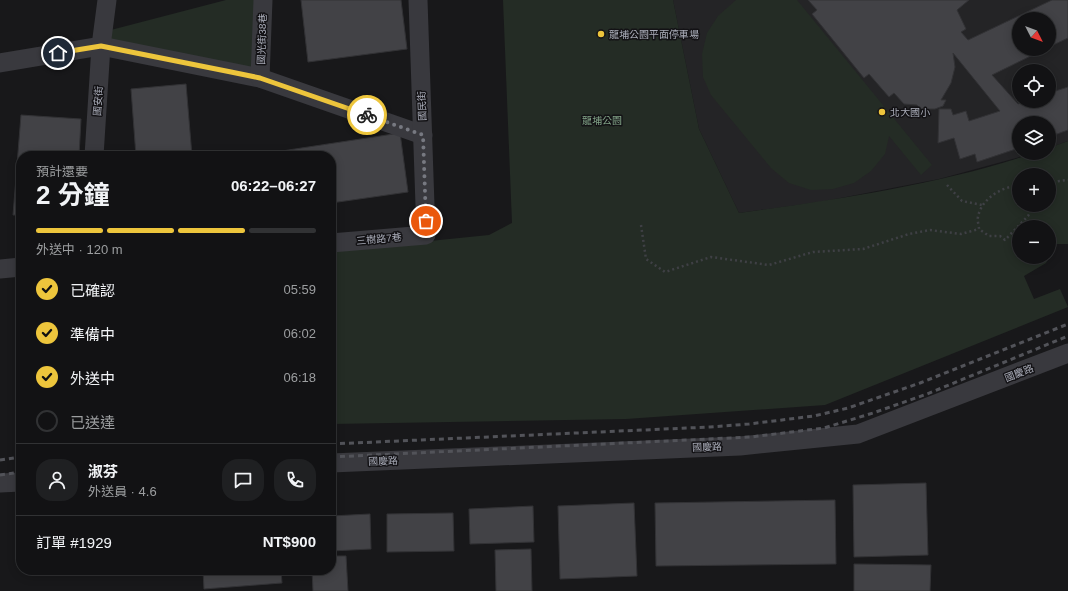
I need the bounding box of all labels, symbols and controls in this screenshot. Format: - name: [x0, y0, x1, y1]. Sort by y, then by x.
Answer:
- north arrow: [1012, 12, 1056, 56]
- map controls: [1012, 12, 1056, 264]
- street label: 國光街38巷: [256, 13, 268, 65]
- marker: 龍埔公園平面停車場: [596, 29, 606, 39]
- place label: 龍埔公園平面停車場: [609, 29, 699, 40]
- pin: [41, 36, 75, 70]
- icon: home: [47, 42, 69, 64]
- button: locate: [1012, 64, 1056, 108]
- street label: 國安街: [91, 86, 105, 116]
- street label: 國民街: [416, 91, 428, 121]
- courier: [347, 95, 387, 135]
- icon: bike: [356, 104, 378, 126]
- marker: 北大國小: [877, 107, 887, 117]
- place label: 北大國小: [890, 107, 930, 118]
- park label: 龍埔公園: [582, 115, 622, 126]
- button: layers: [1012, 116, 1056, 160]
- text: 預計還要: [36, 164, 88, 179]
- button: +: [1012, 168, 1056, 212]
- text: 06:22–06:27: [231, 177, 316, 194]
- text: 2 分鐘: [36, 180, 110, 210]
- pin: [409, 204, 443, 238]
- icon: bag: [415, 210, 437, 232]
- button: −: [1012, 220, 1056, 264]
- street label: 三樹路7巷: [356, 232, 402, 246]
- text: 外送中 · 120 m: [36, 242, 123, 257]
- icon: check: [36, 278, 58, 300]
- text: 已確認: [70, 282, 115, 299]
- text: 05:59: [283, 282, 316, 297]
- icon: check: [36, 322, 58, 344]
- text: 準備中: [70, 326, 115, 343]
- text: 06:02: [283, 326, 316, 341]
- street label: 國慶路: [1003, 362, 1035, 384]
- icon: check: [36, 366, 58, 388]
- text: 外送中: [70, 370, 115, 387]
- text: 06:18: [283, 370, 316, 385]
- text: 已送達: [70, 414, 115, 431]
- street label: 國慶路: [692, 441, 722, 453]
- street label: 國慶路: [368, 455, 398, 467]
- button: person: [36, 459, 78, 501]
- button: chat: [222, 459, 264, 501]
- button: phone: [274, 459, 316, 501]
- text: 淑芬: [88, 463, 118, 480]
- text: 外送員 · 4.6: [88, 484, 157, 499]
- text: NT$900: [263, 533, 316, 550]
- text: 訂單 #1929: [36, 534, 112, 551]

